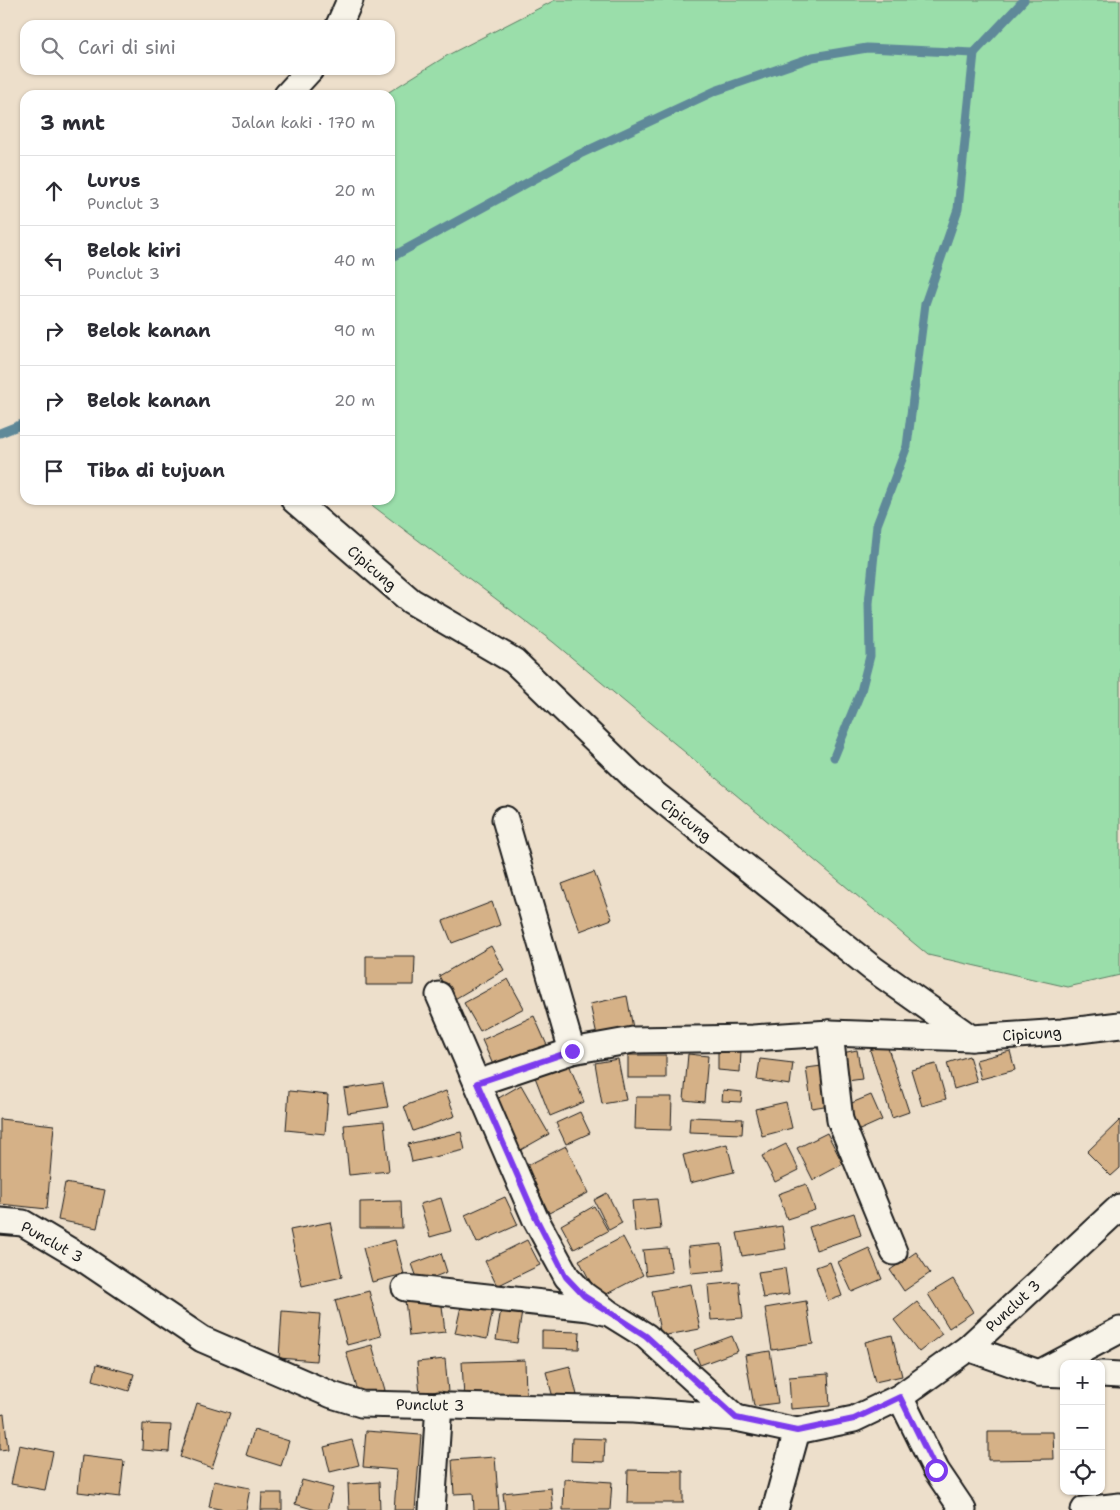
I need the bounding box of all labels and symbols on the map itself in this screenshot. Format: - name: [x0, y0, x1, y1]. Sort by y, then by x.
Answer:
- street label: Cipicung: [343, 541, 401, 595]
- street label: Cipicung: [656, 794, 716, 846]
- street label: Cipicung: [1002, 1022, 1062, 1046]
- route end: [561, 1040, 584, 1063]
- street label: Punclut 3: [17, 1217, 87, 1267]
- street label: Punclut 3: [981, 1275, 1045, 1337]
- street label: Punclut 3: [396, 1394, 464, 1416]
- route start: [925, 1459, 948, 1482]

